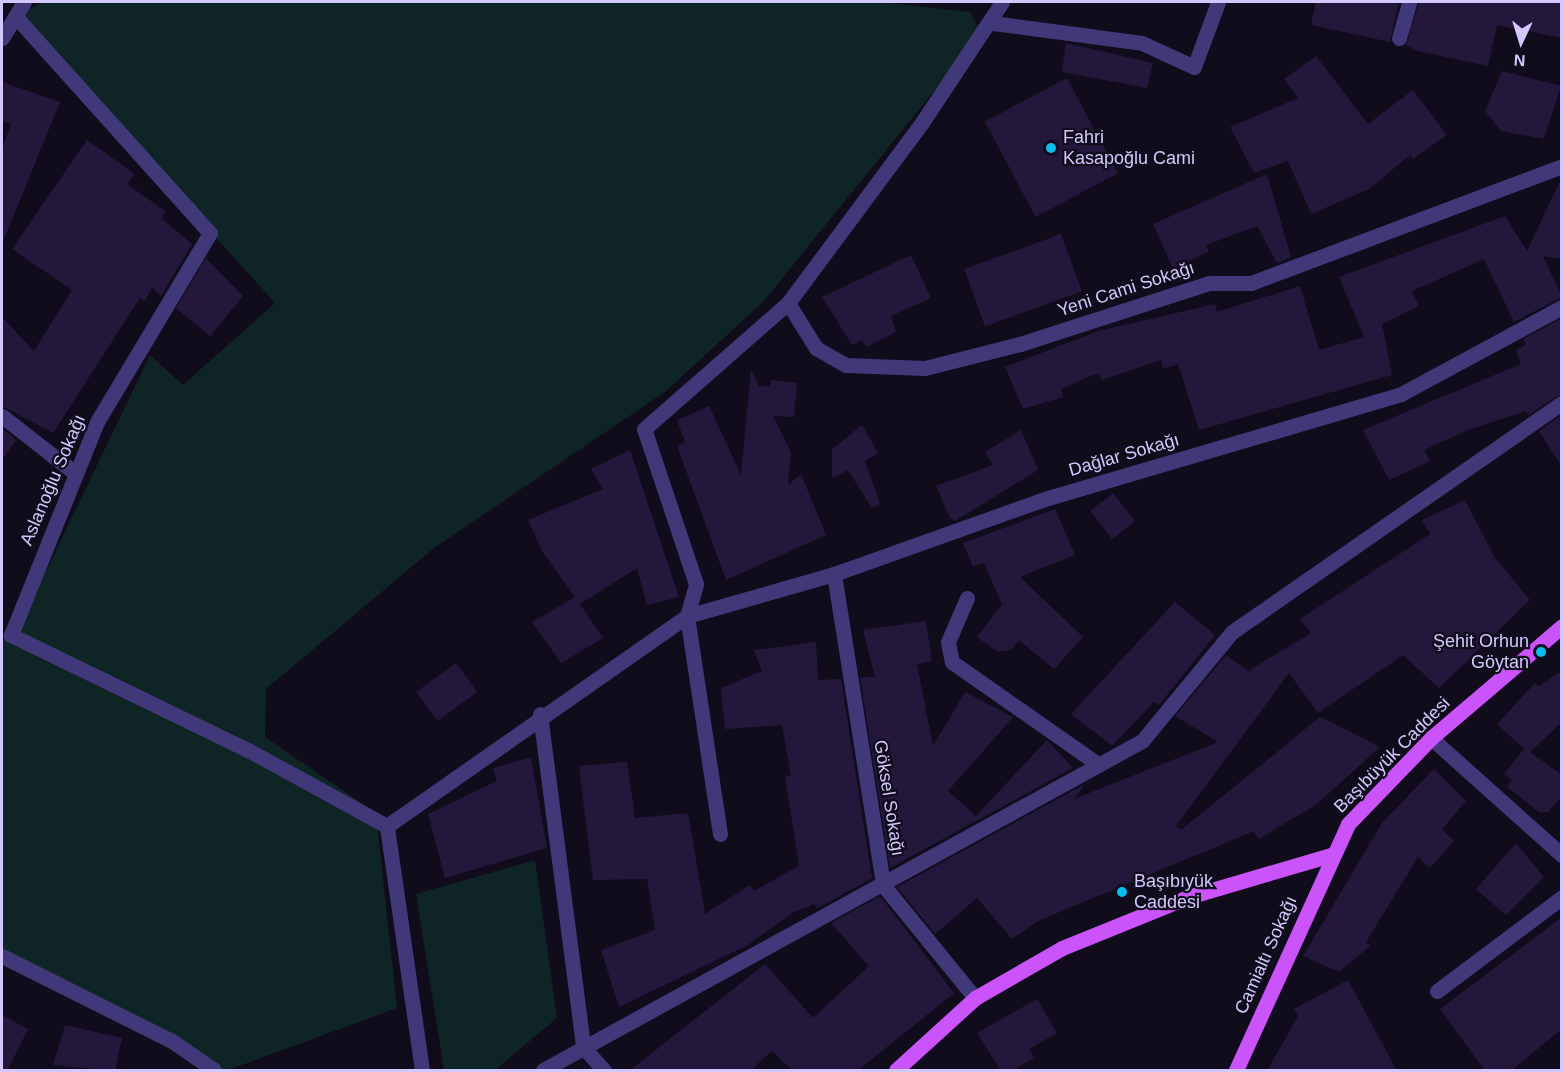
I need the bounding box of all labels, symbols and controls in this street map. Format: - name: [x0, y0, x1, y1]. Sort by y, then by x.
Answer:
- north arrow: [1491, 12, 1551, 72]
- text: N: [1513, 52, 1526, 69]
- place label: Fahri Kasapoğlu Cami: [1063, 127, 1195, 170]
- marker: Fahri Kasapoğlu Cami: [1044, 141, 1058, 155]
- street label: Yeni Cami Sokağı: [1055, 257, 1197, 321]
- street label: Aslanoğlu Sokağı: [16, 411, 90, 549]
- street label: Dağlar Sokağı: [1066, 429, 1182, 481]
- place label: Şehit Orhun Göytan: [1433, 631, 1529, 674]
- marker: Şehit Orhun Göytan: [1534, 645, 1548, 659]
- street label: Başıbüyük Caddesi: [1330, 693, 1454, 817]
- street label: Göksel Sokağı: [869, 739, 909, 857]
- place label: Başıbıyük Caddesi: [1134, 871, 1213, 914]
- marker: Başıbıyük Caddesi: [1115, 885, 1129, 899]
- street label: Camialtı Sokağı: [1230, 893, 1302, 1017]

